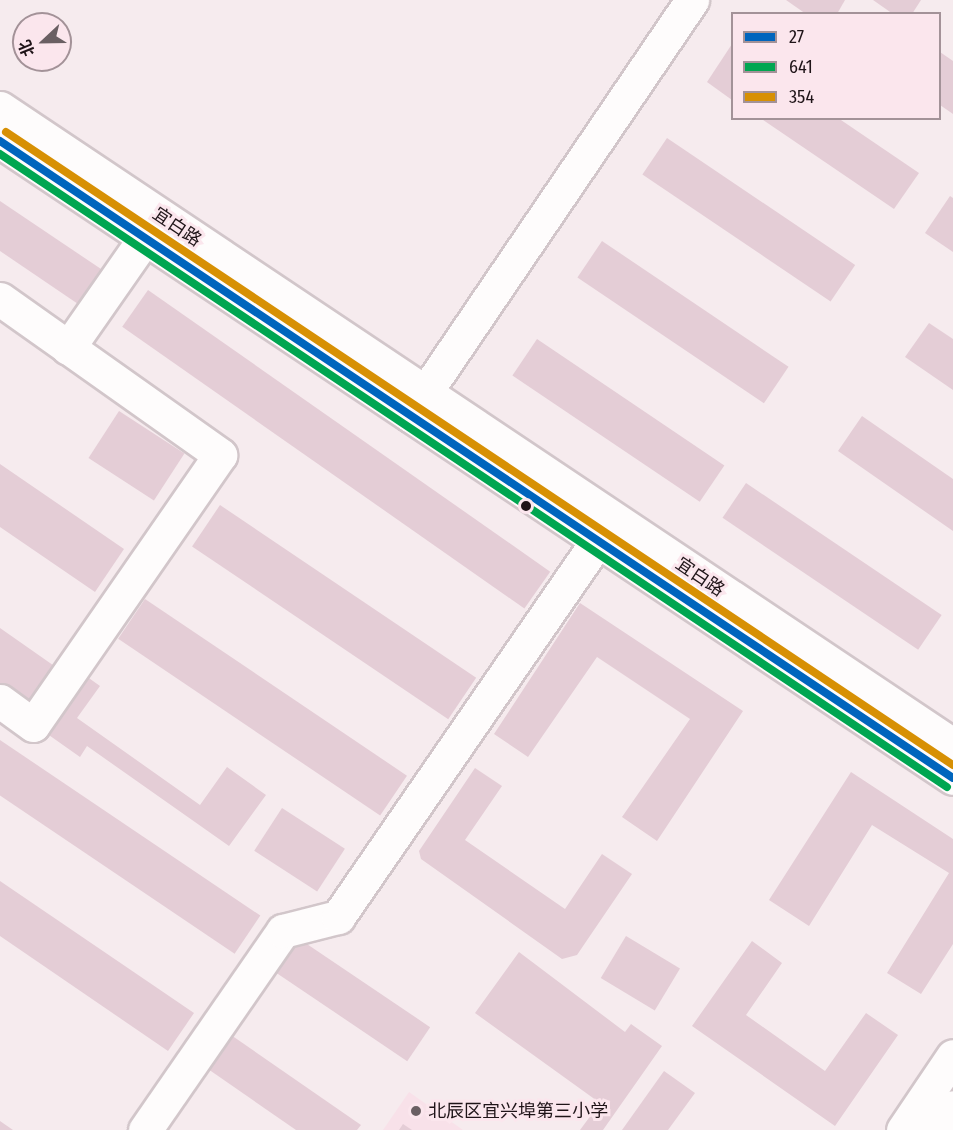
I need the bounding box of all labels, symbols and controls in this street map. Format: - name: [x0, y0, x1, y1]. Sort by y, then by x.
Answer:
- north arrow: [12, 12, 72, 72]
- legend: [731, 12, 941, 120]
- text: 27: [789, 26, 804, 48]
- text: 北: [15, 37, 39, 59]
- text: 641: [789, 56, 813, 78]
- text: 354: [789, 86, 814, 108]
- street label: 宜白路: [149, 203, 205, 251]
- unlabelled marker: [520, 500, 532, 512]
- street label: 宜白路: [672, 553, 728, 601]
- place label: 北辰区宜兴埠第三小学: [428, 1100, 608, 1122]
- marker: 北辰区宜兴埠第三小学: [409, 1104, 423, 1118]

